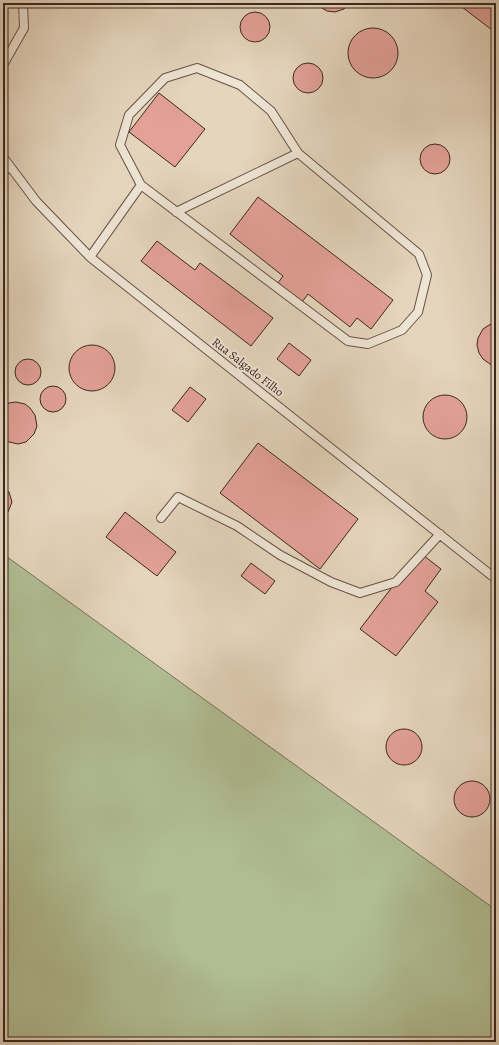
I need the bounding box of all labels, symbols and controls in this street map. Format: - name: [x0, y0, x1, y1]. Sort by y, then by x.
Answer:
- street label: Rua Salgado Filho: [209, 334, 287, 400]

